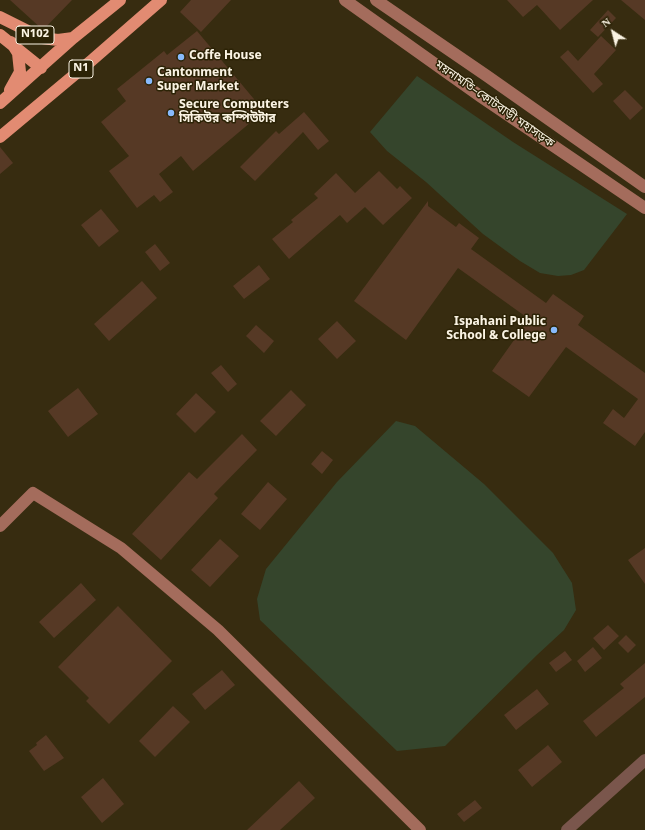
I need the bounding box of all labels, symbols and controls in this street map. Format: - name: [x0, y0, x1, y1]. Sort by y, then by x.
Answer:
- north arrow: [593, 12, 633, 52]
- text: N: [599, 15, 613, 29]
- road number: N102: [16, 26, 54, 44]
- place label: Coffe House: [189, 50, 262, 64]
- marker: Coffe House: [176, 52, 186, 62]
- street label: ময়নামতি–কোটবাড়ী মহাসড়ক: [432, 58, 556, 152]
- road number: N1: [69, 60, 93, 78]
- place label: Cantonment Super Market: [157, 67, 239, 95]
- marker: Cantonment Super Market: [144, 76, 154, 86]
- place label: Secure Computers সিকিউর কম্পিউটার: [179, 99, 289, 127]
- marker: Secure Computers সিকিউর কম্পিউটার: [166, 108, 176, 118]
- place label: Ispahani Public School & College: [446, 316, 546, 344]
- marker: Ispahani Public School & College: [549, 325, 559, 335]

